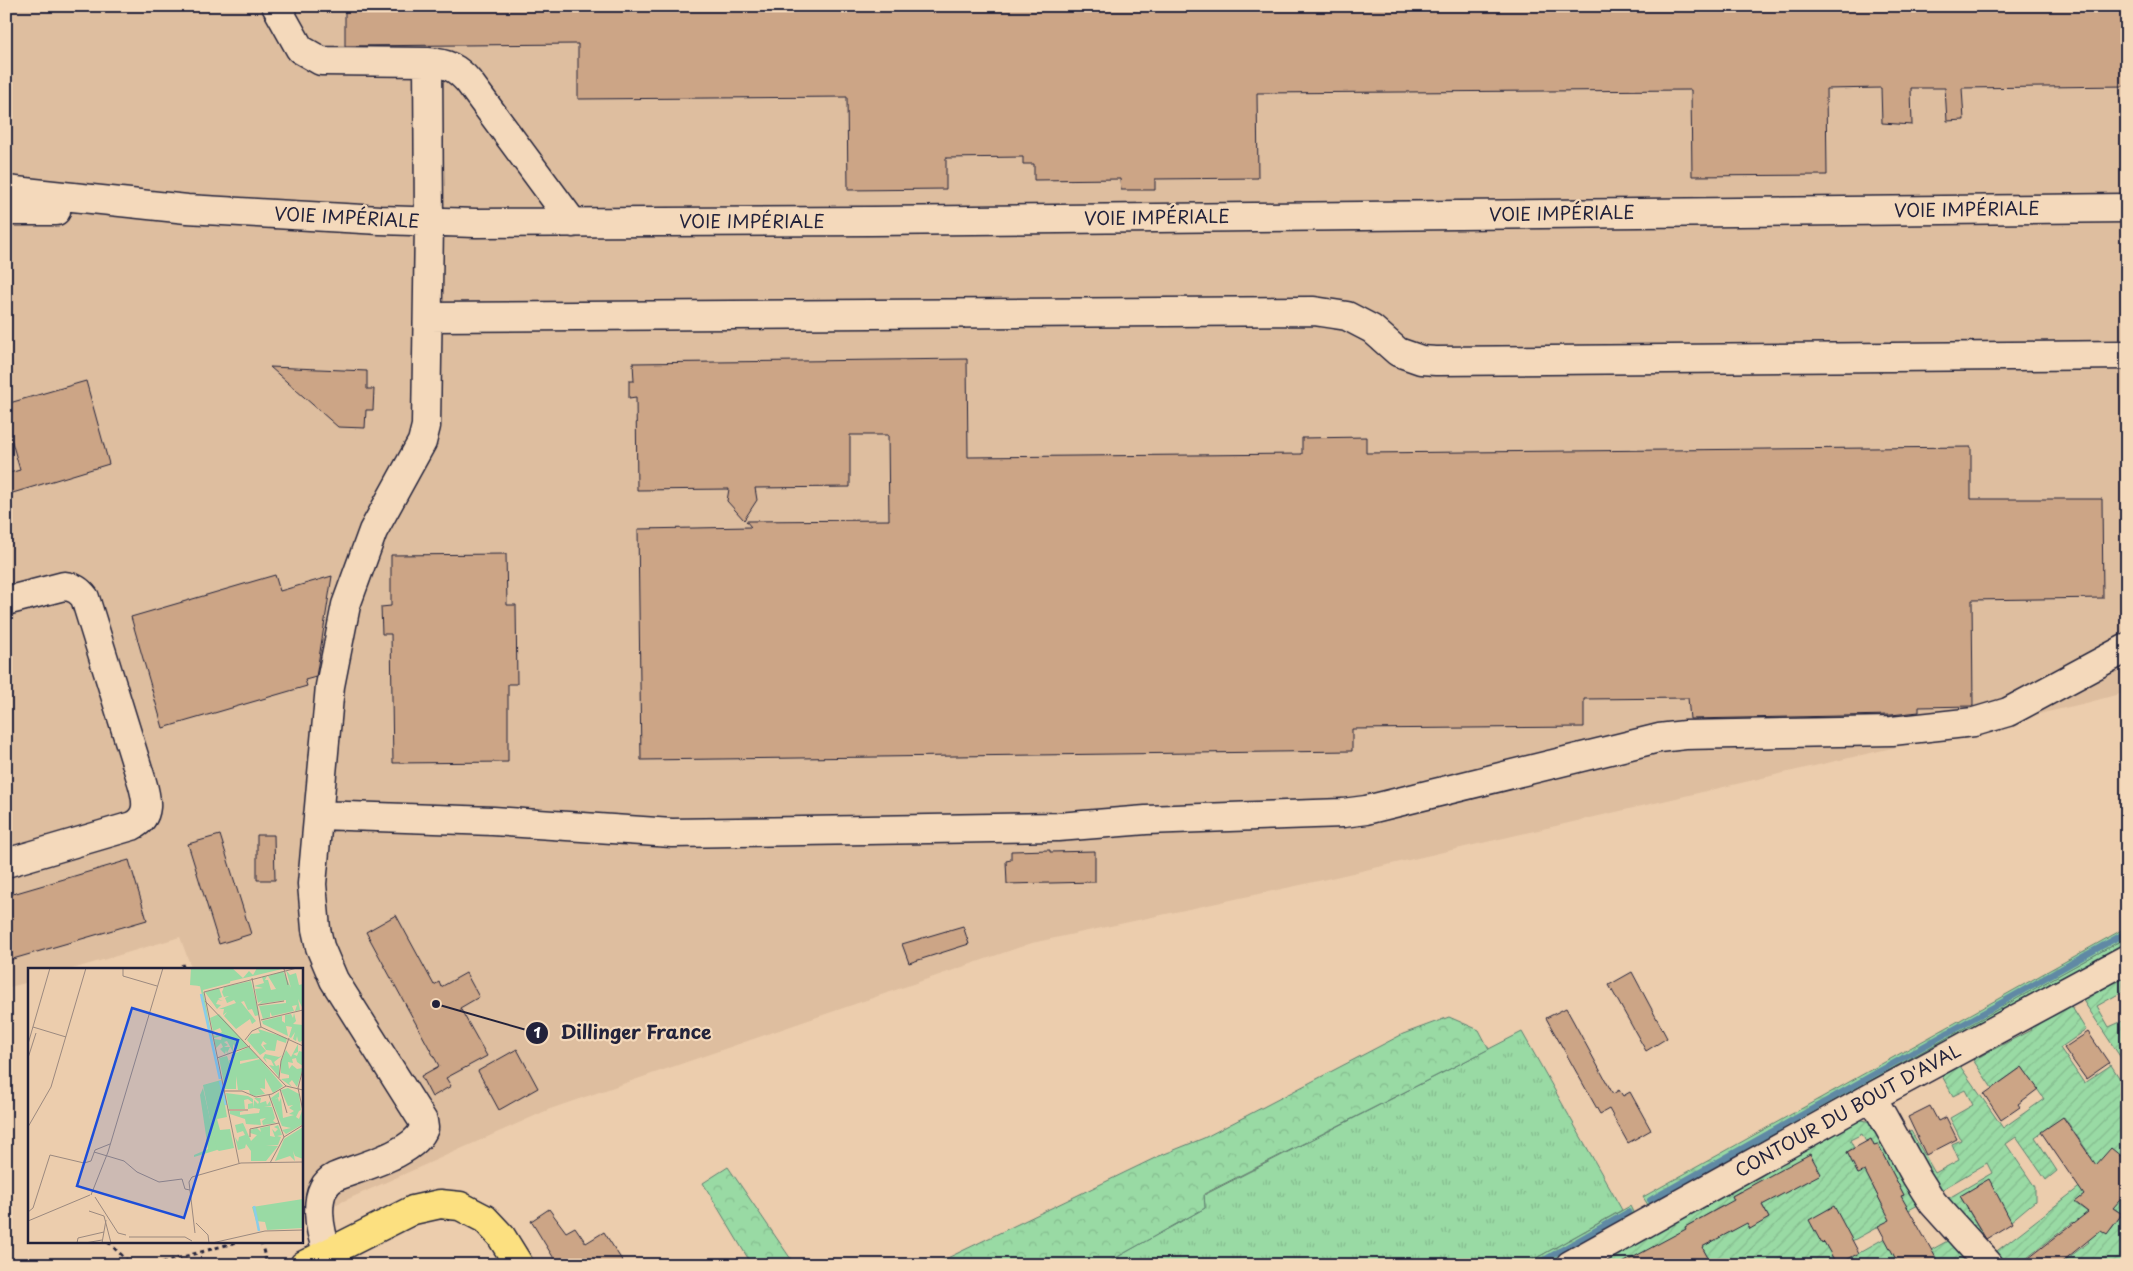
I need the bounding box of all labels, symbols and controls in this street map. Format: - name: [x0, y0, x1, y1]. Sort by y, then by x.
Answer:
- street label: VOIE IMPÉRIALE: [1894, 194, 2040, 223]
- street label: VOIE IMPÉRIALE: [1489, 198, 1635, 227]
- street label: VOIE IMPÉRIALE: [274, 199, 420, 234]
- street label: VOIE IMPÉRIALE: [1084, 202, 1230, 231]
- street label: VOIE IMPÉRIALE: [679, 207, 825, 234]
- inset map: [28, 968, 302, 1244]
- callout: Dillinger France: [524, 1016, 722, 1050]
- text: Dillinger France: [560, 1017, 712, 1045]
- text: 1: [533, 1020, 541, 1043]
- street label: CONTOUR DU BOUT D'AVAL: [1729, 1036, 1965, 1183]

